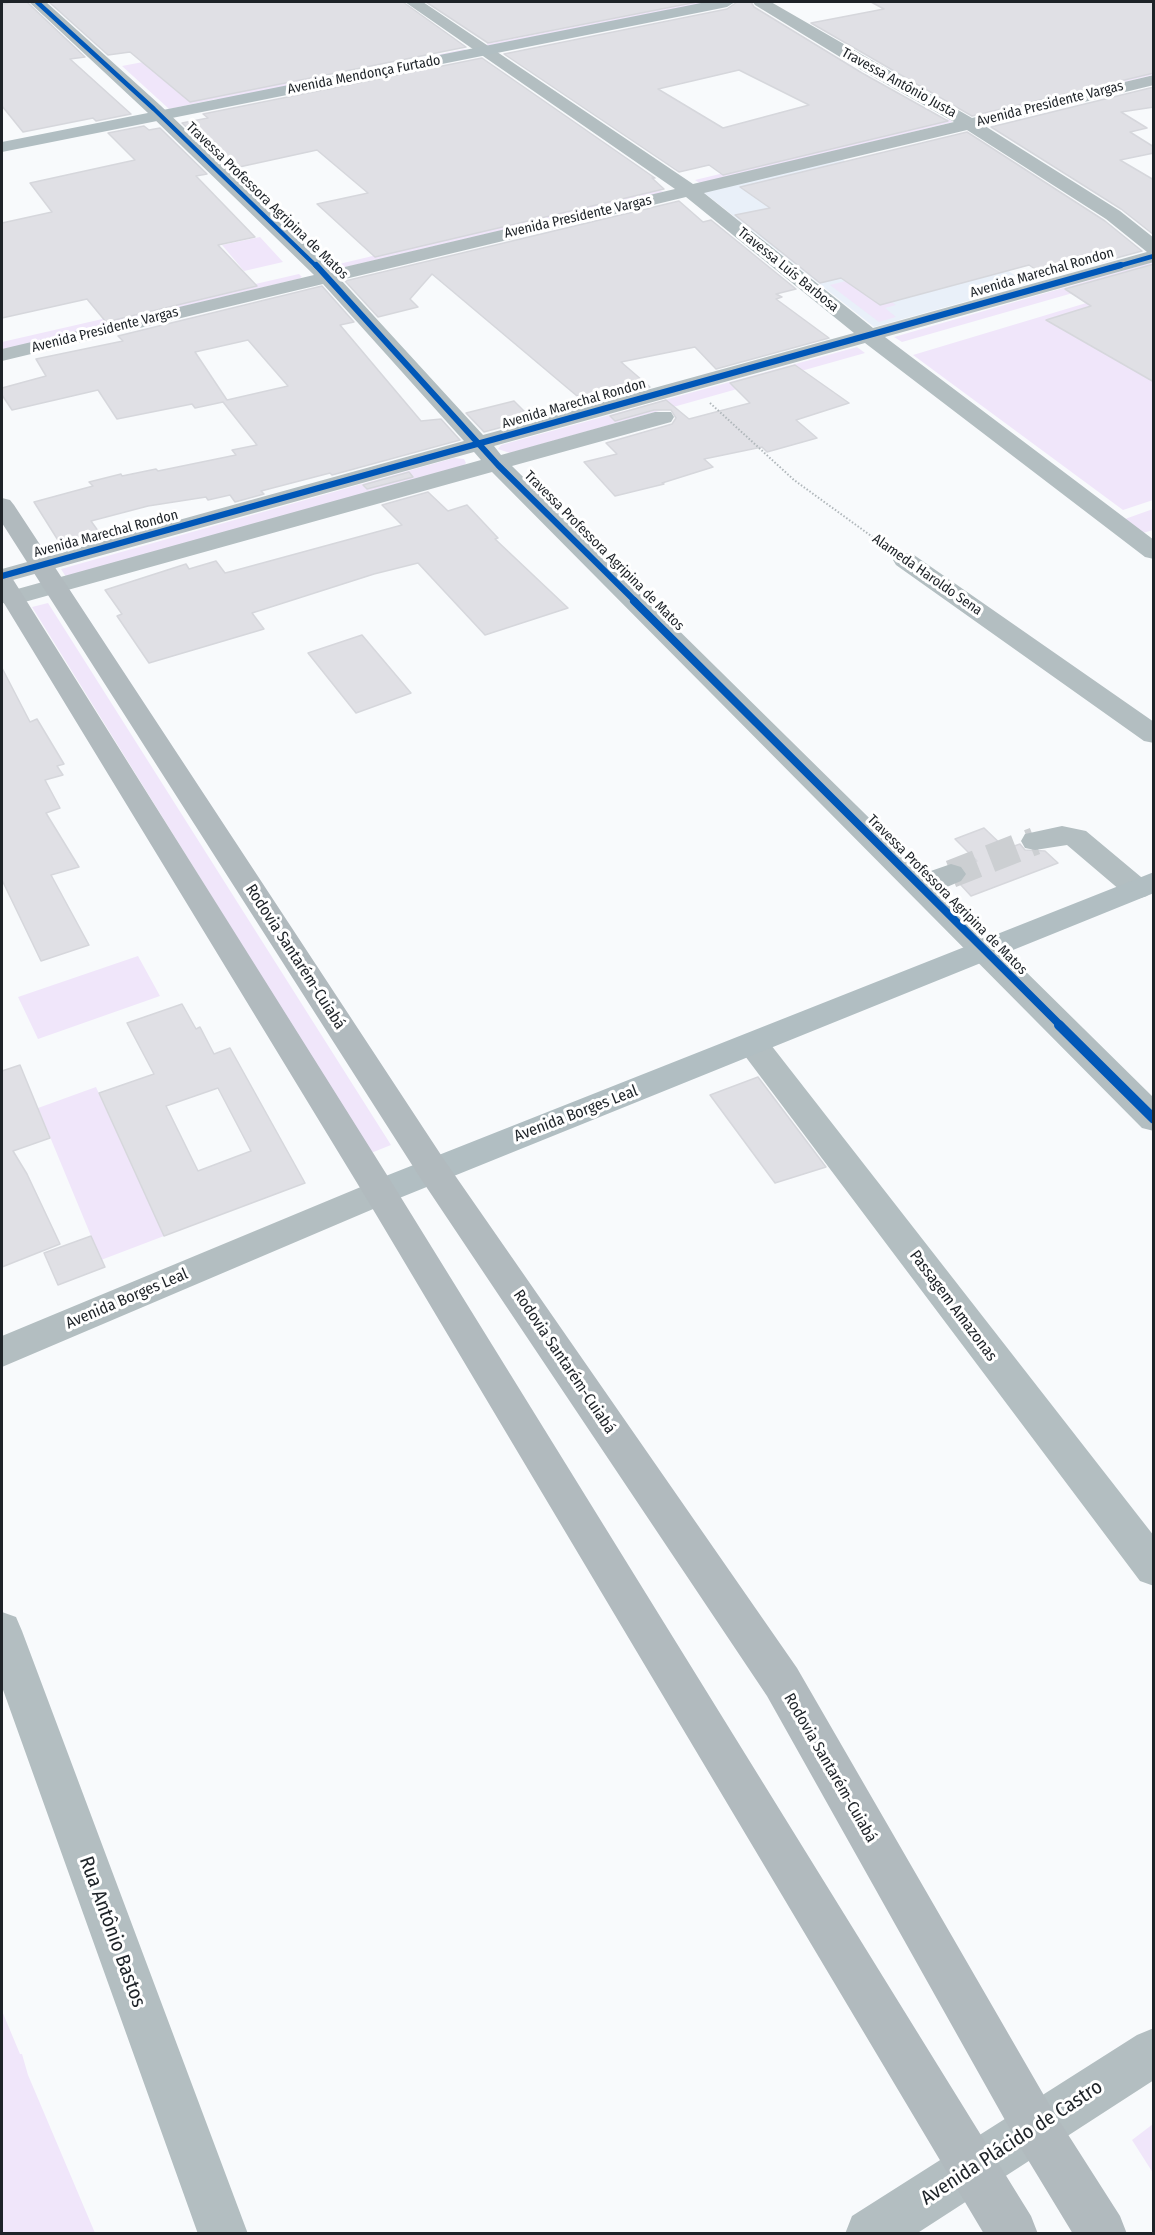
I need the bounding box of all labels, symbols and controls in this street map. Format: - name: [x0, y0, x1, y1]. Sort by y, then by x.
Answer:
- street label: Travessa Antônio Justa: [839, 44, 959, 122]
- street label: Avenida Mendonça Furtado: [286, 52, 442, 98]
- street label: Avenida Presidente Vargas: [975, 78, 1125, 130]
- street label: Travessa Professora Agripina de Matos: [182, 119, 352, 283]
- street label: Avenida Presidente Vargas: [503, 192, 653, 242]
- street label: Travessa Luís Barbosa: [734, 224, 842, 316]
- street label: Avenida Marechal Rondon: [968, 244, 1116, 302]
- street label: Avenida Presidente Vargas: [30, 304, 180, 356]
- street label: Avenida Marechal Rondon: [500, 375, 648, 433]
- street label: Travessa Professora Agripina de Matos: [521, 468, 687, 634]
- street label: Avenida Marechal Rondon: [32, 507, 180, 561]
- street label: Alameda Haroldo Sena: [869, 531, 985, 619]
- street label: Travessa Professora Agripina de Matos: [864, 812, 1030, 978]
- street label: Rodovia Santarém-Cuiabá: [241, 881, 349, 1033]
- street label: Avenida Borges Leal: [512, 1082, 640, 1146]
- street label: Passagem Amazonas: [905, 1247, 1001, 1365]
- street label: Avenida Borges Leal: [63, 1265, 191, 1333]
- street label: Rodovia Santarém-Cuiabá: [509, 1286, 619, 1438]
- street label: Rodovia Santarém-Cuiabá: [779, 1690, 881, 1846]
- street label: Rua Antônio Bastos: [74, 1853, 150, 2011]
- street label: Avenida Plácido de Castro: [917, 2075, 1107, 2211]

